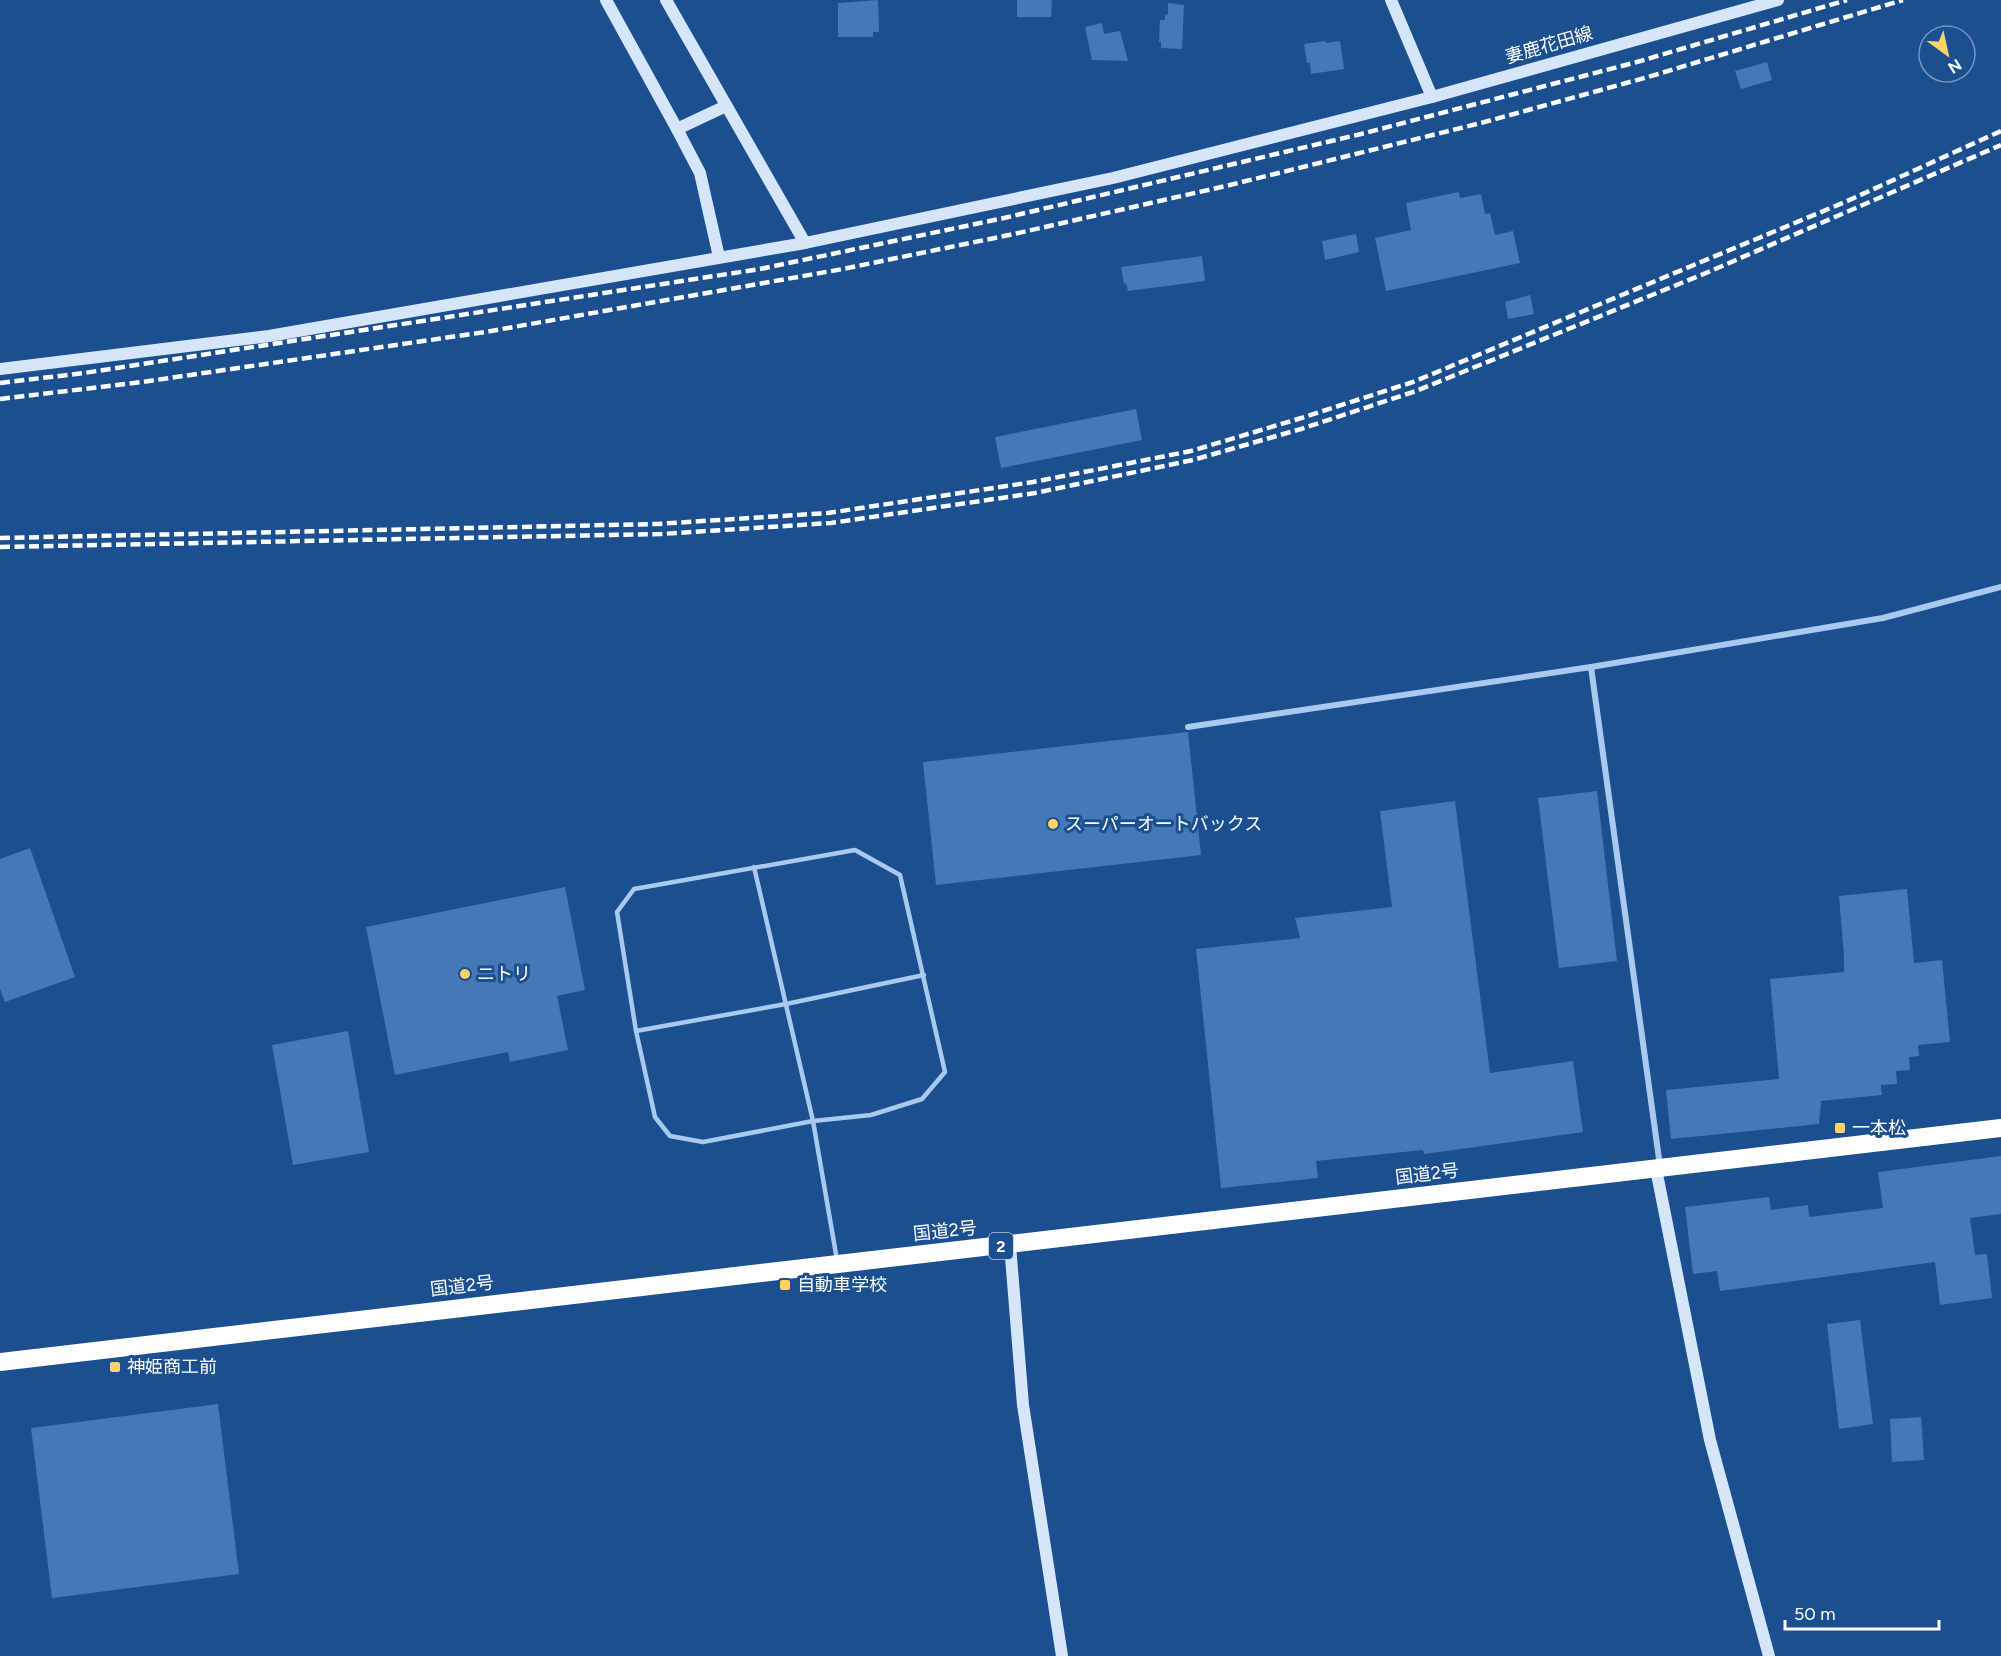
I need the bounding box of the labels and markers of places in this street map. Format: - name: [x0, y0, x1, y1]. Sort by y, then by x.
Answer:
- place label: スーパーオートバックス: [1065, 813, 1262, 835]
- marker: スーパーオートバックス: [1046, 817, 1060, 831]
- place label: ニトリ: [477, 963, 531, 985]
- marker: ニトリ: [458, 967, 472, 981]
- place label: 一本松: [1852, 1117, 1906, 1139]
- marker: 一本松: [1833, 1121, 1847, 1135]
- place label: 自動車学校: [797, 1274, 887, 1296]
- marker: 自動車学校: [778, 1278, 792, 1292]
- place label: 神姫商工前: [127, 1356, 217, 1378]
- marker: 神姫商工前: [108, 1360, 122, 1374]

